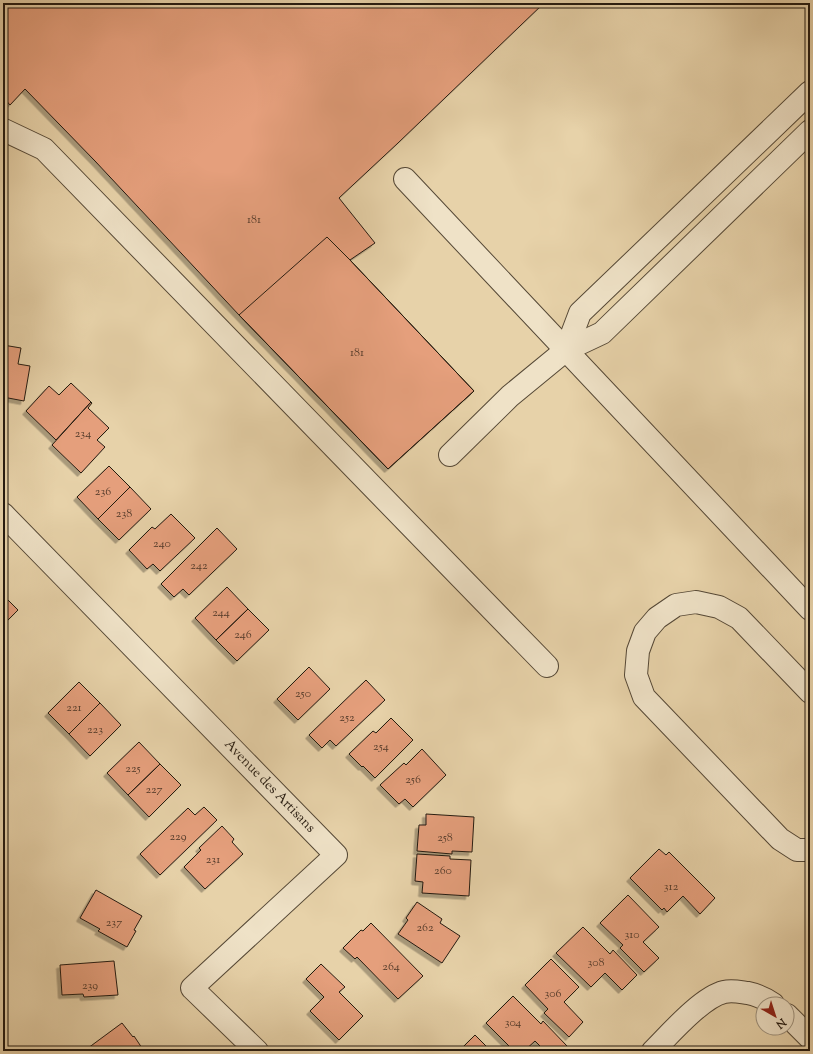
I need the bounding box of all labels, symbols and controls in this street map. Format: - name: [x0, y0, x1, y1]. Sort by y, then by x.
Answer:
- house number: 181: [247, 211, 261, 229]
- house number: 181: [350, 344, 364, 362]
- house number: 234: [75, 425, 91, 443]
- house number: 236: [95, 483, 111, 501]
- house number: 238: [116, 505, 132, 523]
- house number: 240: [153, 535, 171, 553]
- house number: 242: [190, 557, 208, 575]
- house number: 244: [212, 604, 230, 622]
- house number: 246: [234, 626, 252, 644]
- house number: 250: [295, 685, 311, 703]
- house number: 221: [66, 699, 82, 717]
- house number: 252: [339, 709, 355, 727]
- house number: 223: [87, 721, 103, 739]
- street label: Avenue des Artisans: [219, 735, 319, 838]
- house number: 254: [373, 738, 389, 756]
- house number: 225: [125, 760, 141, 778]
- house number: 256: [405, 771, 421, 789]
- house number: 227: [145, 781, 163, 799]
- house number: 229: [169, 828, 187, 846]
- house number: 258: [437, 829, 453, 847]
- house number: 231: [206, 851, 220, 869]
- house number: 260: [434, 862, 452, 880]
- house number: 312: [664, 878, 679, 896]
- house number: 237: [106, 914, 122, 932]
- house number: 262: [416, 919, 434, 937]
- house number: 310: [624, 926, 640, 944]
- house number: 308: [587, 954, 605, 972]
- house number: 264: [382, 958, 400, 976]
- house number: 239: [82, 977, 98, 995]
- house number: 306: [544, 985, 562, 1003]
- north arrow: [755, 996, 795, 1036]
- text: N: [772, 1013, 790, 1032]
- house number: 304: [505, 1014, 521, 1032]

